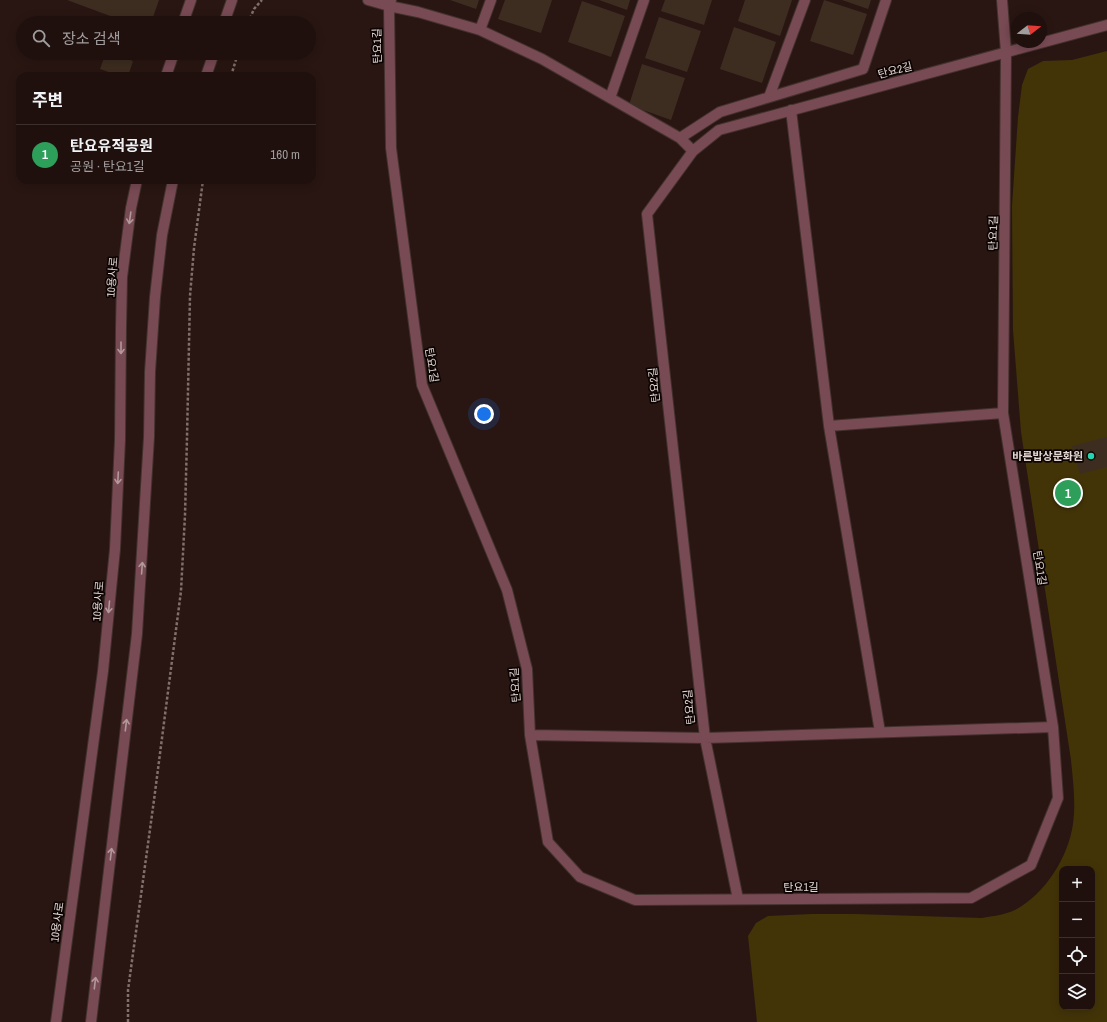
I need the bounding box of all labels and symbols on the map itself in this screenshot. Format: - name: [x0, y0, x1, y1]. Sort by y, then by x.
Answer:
- north arrow: [1011, 12, 1047, 48]
- street label: 탄요1길: [370, 28, 384, 64]
- street label: 탄요2길: [876, 59, 914, 81]
- one-way arrow: [126, 211, 134, 224]
- street label: 탄요1길: [986, 215, 1000, 251]
- street label: 10용사로: [103, 256, 121, 298]
- one-way arrow: [117, 341, 125, 354]
- street label: 탄요1길: [422, 346, 442, 384]
- street label: 탄요2길: [645, 367, 663, 403]
- your location: [474, 404, 494, 424]
- place label: 바른밥상문화원: [1012, 449, 1083, 463]
- marker: 바른밥상문화원: [1086, 451, 1096, 461]
- one-way arrow: [115, 471, 122, 484]
- pin: 1: [1055, 478, 1081, 508]
- street label: 탄요1길: [1030, 549, 1050, 587]
- one-way arrow: [138, 562, 145, 575]
- street label: 10용사로: [89, 580, 107, 622]
- one-way arrow: [106, 600, 113, 613]
- street label: 탄요1길: [507, 667, 523, 703]
- street label: 탄요2길: [680, 689, 698, 725]
- one-way arrow: [123, 719, 130, 732]
- one-way arrow: [107, 848, 115, 861]
- street label: 탄요1길: [783, 880, 819, 894]
- street label: 10용사로: [47, 901, 67, 943]
- one-way arrow: [91, 977, 99, 990]

